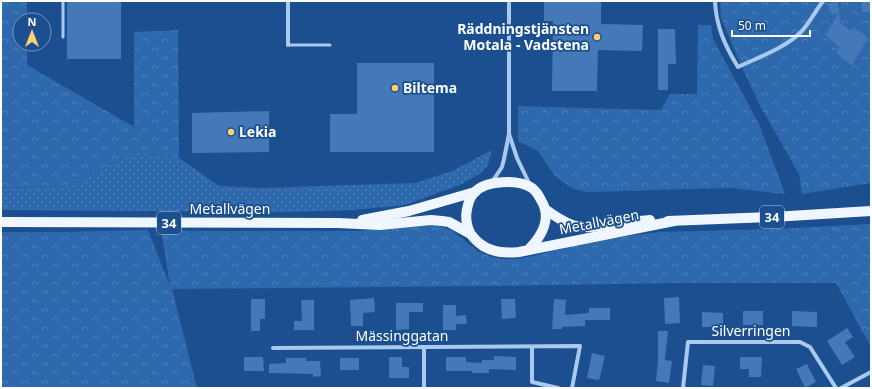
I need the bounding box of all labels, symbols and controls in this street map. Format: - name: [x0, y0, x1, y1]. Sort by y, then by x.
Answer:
- north arrow: [12, 12, 52, 52]
- scale bar: [732, 12, 810, 38]
- text: N: [28, 14, 36, 29]
- text: 50 m: [738, 17, 766, 34]
- place label: Räddningstjänsten Motala - Vadstena: [457, 19, 589, 54]
- marker: Räddningstjänsten Motala - Vadstena: [592, 32, 602, 42]
- place label: Biltema: [403, 78, 457, 97]
- marker: Biltema: [390, 83, 400, 93]
- place label: Lekia: [239, 122, 276, 141]
- marker: Lekia: [226, 127, 236, 137]
- street label: Metallvägen: [190, 199, 270, 218]
- street label: Metallvägen: [557, 204, 640, 239]
- road number: 34: [760, 206, 784, 228]
- road number: 34: [157, 212, 181, 234]
- street label: Silverringen: [712, 321, 790, 340]
- street label: Mässinggatan: [356, 326, 448, 345]

